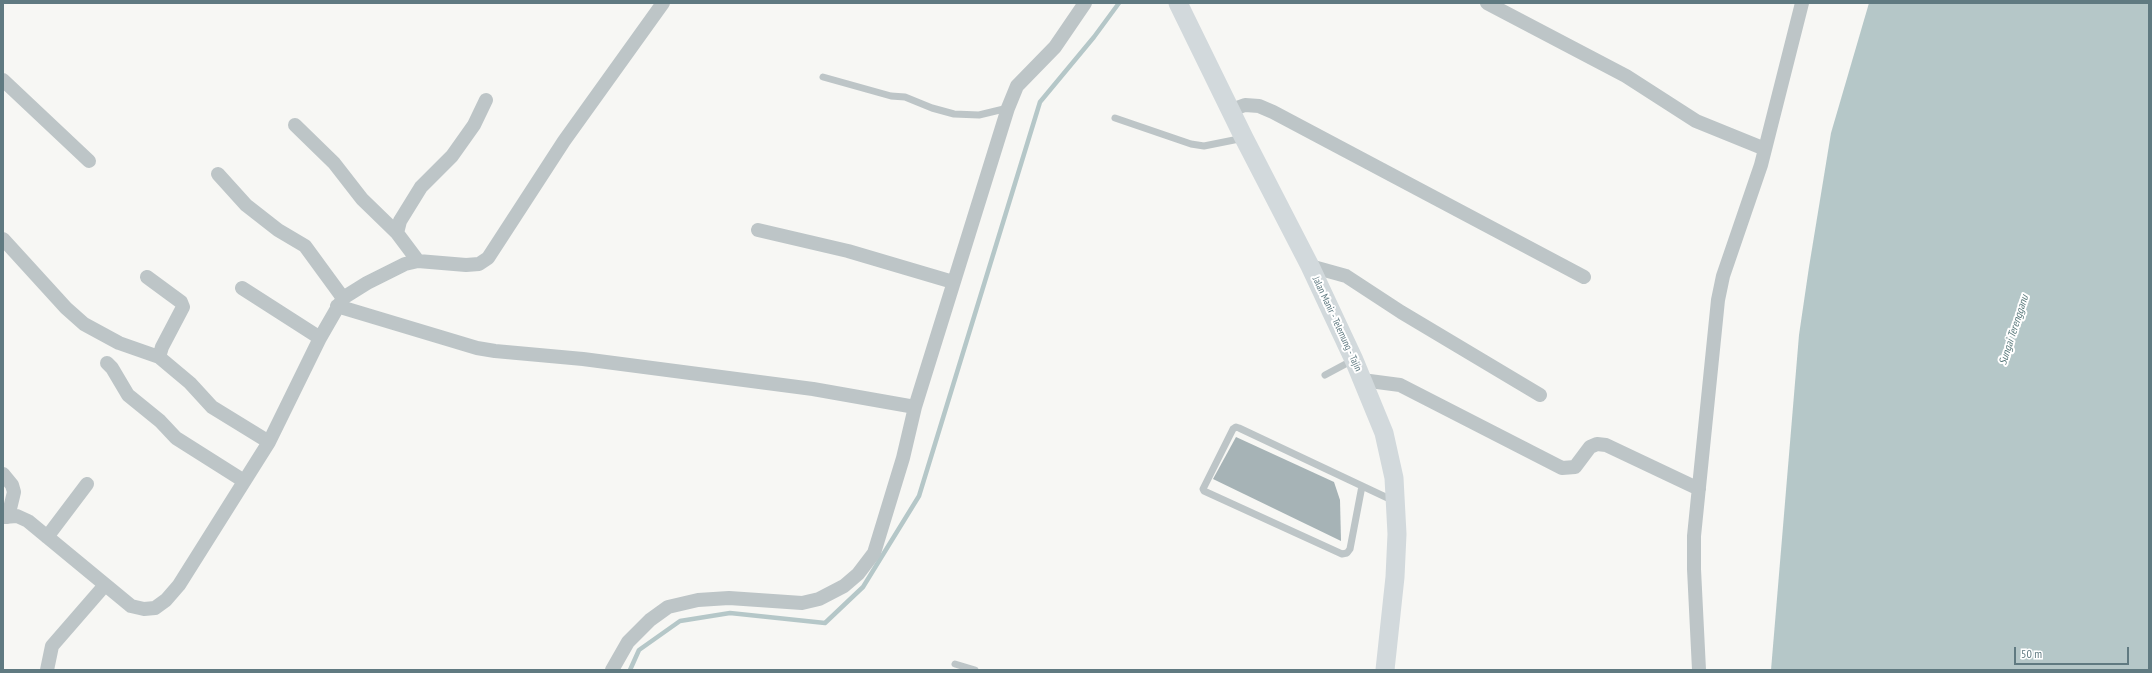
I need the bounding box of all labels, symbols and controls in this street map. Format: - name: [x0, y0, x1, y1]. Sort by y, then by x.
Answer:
- street label: Jalan Manir - Telemung - Tajin: [1310, 275, 1364, 373]
- water label: Sungai Terengganu: [1997, 294, 2031, 366]
- scale bar: [2016, 639, 2131, 665]
- text: 50 m: [2021, 646, 2042, 661]

